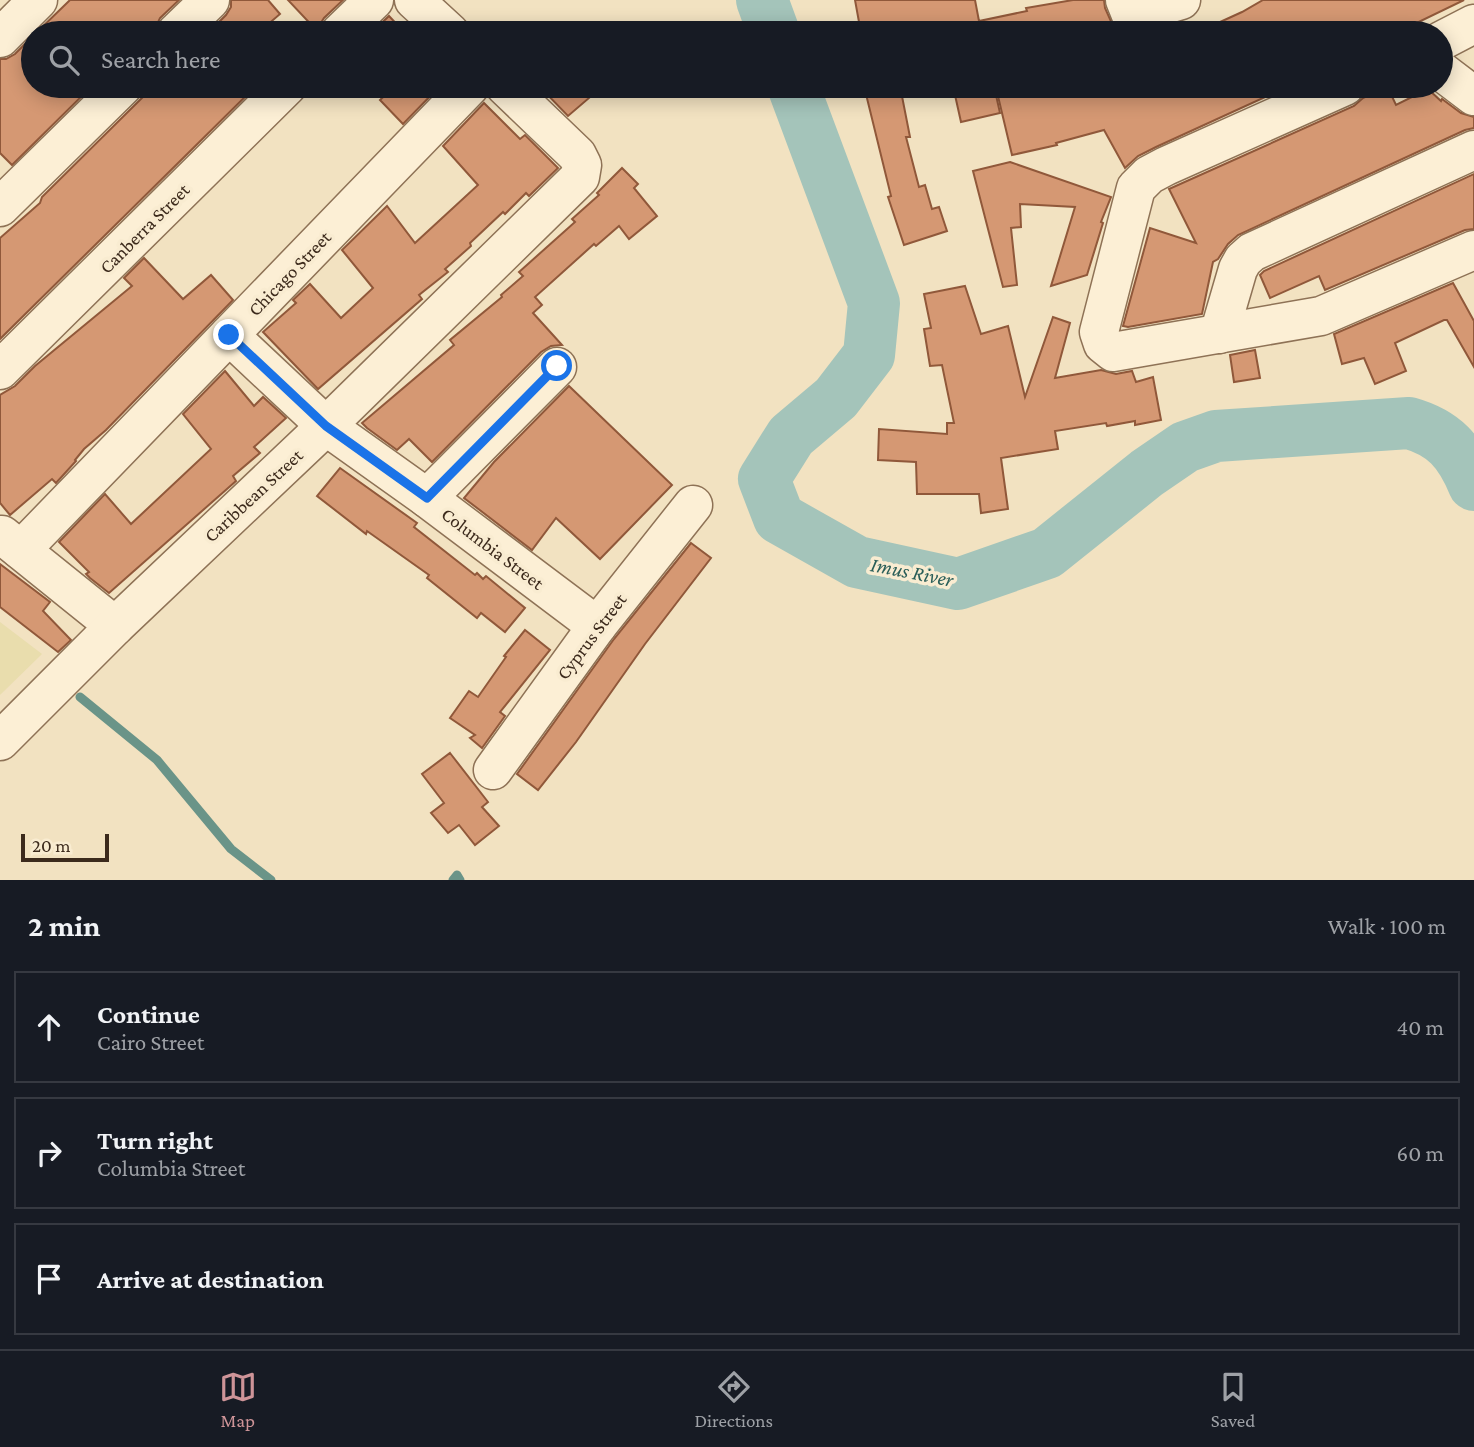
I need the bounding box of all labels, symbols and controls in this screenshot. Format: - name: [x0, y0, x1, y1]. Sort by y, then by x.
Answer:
- search box: [21, 21, 1453, 98]
- icon: search: [45, 41, 83, 79]
- text: Search here: [101, 45, 220, 74]
- street label: Canberra Street: [95, 179, 194, 278]
- street label: Chicago Street: [244, 226, 335, 320]
- route end: [213, 319, 244, 350]
- route start: [541, 350, 572, 381]
- street label: Caribbean Street: [200, 444, 307, 546]
- street label: Columbia Street: [437, 503, 548, 594]
- water label: Imus River: [869, 552, 956, 592]
- street label: Cyprus Street: [552, 589, 631, 683]
- scale bar: [21, 831, 108, 863]
- text: 20 m: [32, 835, 71, 856]
- text: 2 min: [28, 909, 100, 942]
- text: Walk · 100 m: [1328, 913, 1446, 939]
- text: Continue: [97, 1000, 200, 1029]
- icon: ahead: [30, 1008, 68, 1046]
- text: 40 m: [1396, 1014, 1444, 1040]
- text: Cairo Street: [97, 1029, 204, 1055]
- text: Turn right: [97, 1126, 213, 1155]
- icon: right: [30, 1134, 68, 1172]
- text: 60 m: [1397, 1140, 1444, 1166]
- text: Columbia Street: [97, 1155, 245, 1181]
- icon: arrive: [30, 1260, 68, 1298]
- text: Arrive at destination: [97, 1265, 324, 1294]
- tab: Map: [219, 1368, 257, 1431]
- tab: Directions: [694, 1368, 773, 1431]
- tab: Saved: [1211, 1368, 1255, 1431]

